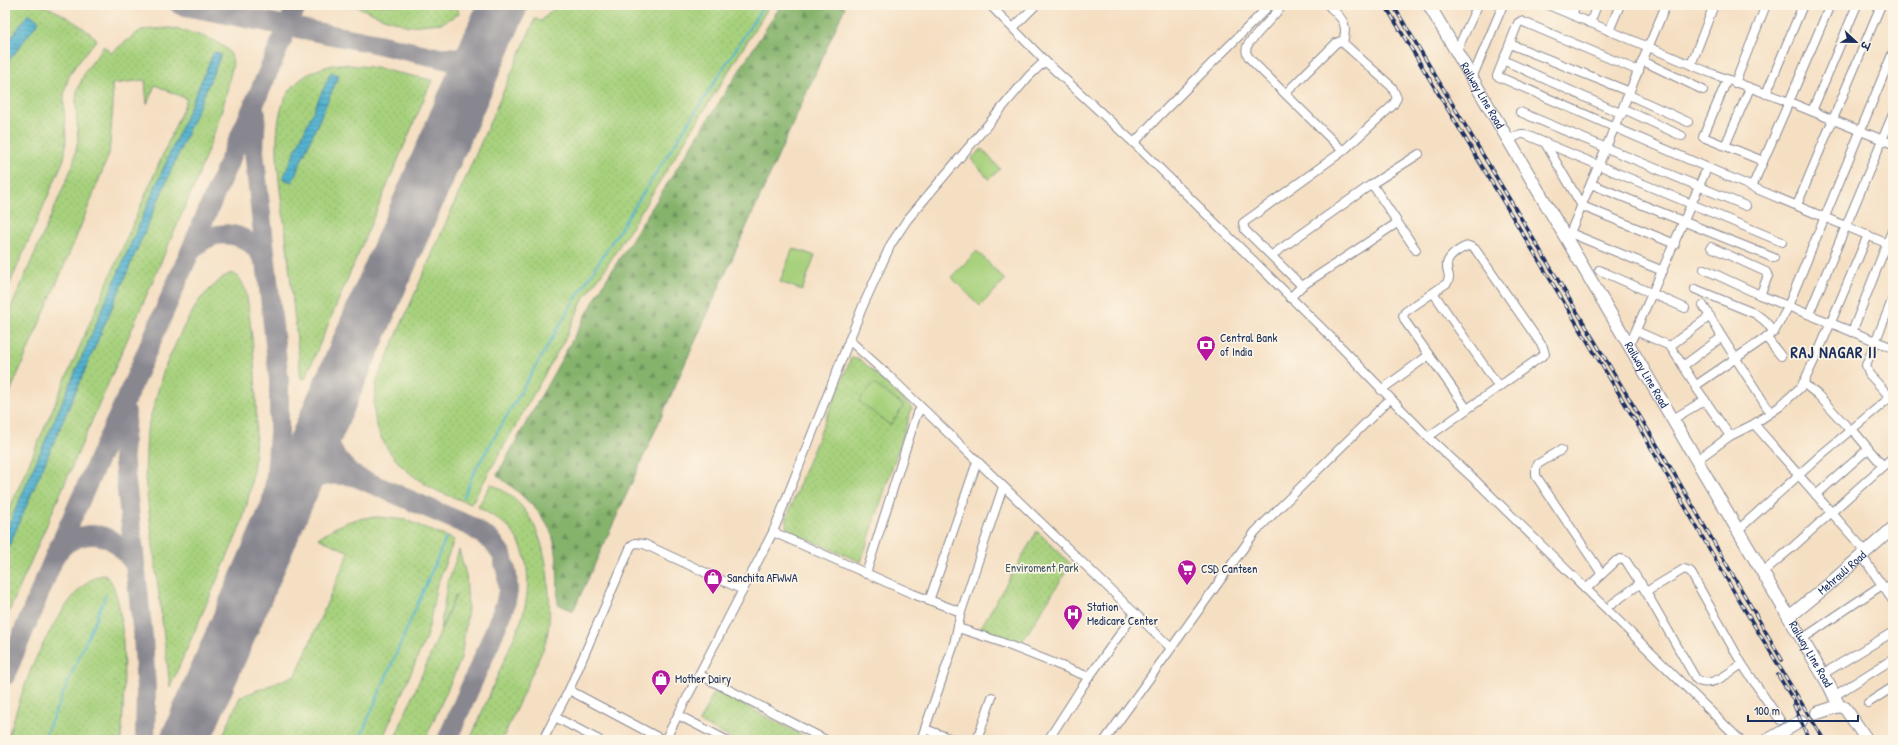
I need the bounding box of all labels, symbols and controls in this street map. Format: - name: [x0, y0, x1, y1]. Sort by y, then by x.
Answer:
- north arrow: [1836, 22, 1876, 62]
- text: उ: [1857, 39, 1874, 53]
- street label: Railway Line Road: [1457, 59, 1509, 132]
- place label: Central Bank of India: [1220, 329, 1277, 360]
- bank icon: Central Bank of India: [1195, 334, 1217, 362]
- street label: Railway Line Road: [1621, 338, 1673, 411]
- district label: RAJ NAGAR II: [1791, 341, 1877, 363]
- street label: Mehrauli Road: [1814, 546, 1870, 598]
- supermarket icon: CSD Canteen: [1176, 558, 1198, 586]
- park label: Enviroment Park: [1006, 559, 1079, 576]
- place label: CSD Canteen: [1201, 560, 1257, 577]
- shop icon: Sanchita AFWWA: [702, 567, 724, 595]
- place label: Sanchita AFWWA: [727, 569, 798, 586]
- place label: Station Medicare Center: [1087, 598, 1158, 629]
- hospital icon: Station Medicare Center: [1062, 603, 1084, 631]
- street label: Railway Line Road: [1785, 618, 1837, 690]
- shop icon: Mother Dairy: [650, 668, 672, 696]
- place label: Mother Dairy: [675, 670, 731, 687]
- scale bar: [1748, 697, 1858, 723]
- text: 100 m: [1754, 702, 1780, 719]

